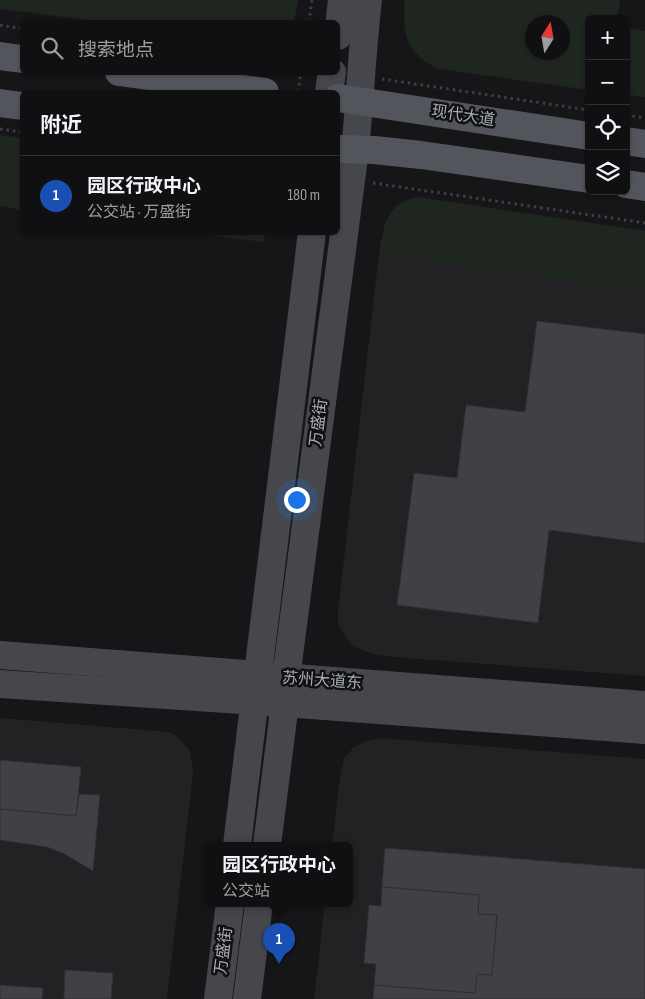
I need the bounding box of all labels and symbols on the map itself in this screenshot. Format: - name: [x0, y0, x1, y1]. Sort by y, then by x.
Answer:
- north arrow: [525, 15, 570, 60]
- street label: 现代大道: [430, 102, 496, 130]
- street label: 万盛街: [307, 398, 331, 448]
- your location: [284, 487, 310, 513]
- street label: 苏州大道东: [281, 669, 363, 693]
- pin: 1: [263, 923, 295, 964]
- street label: 万盛街: [212, 926, 236, 976]

